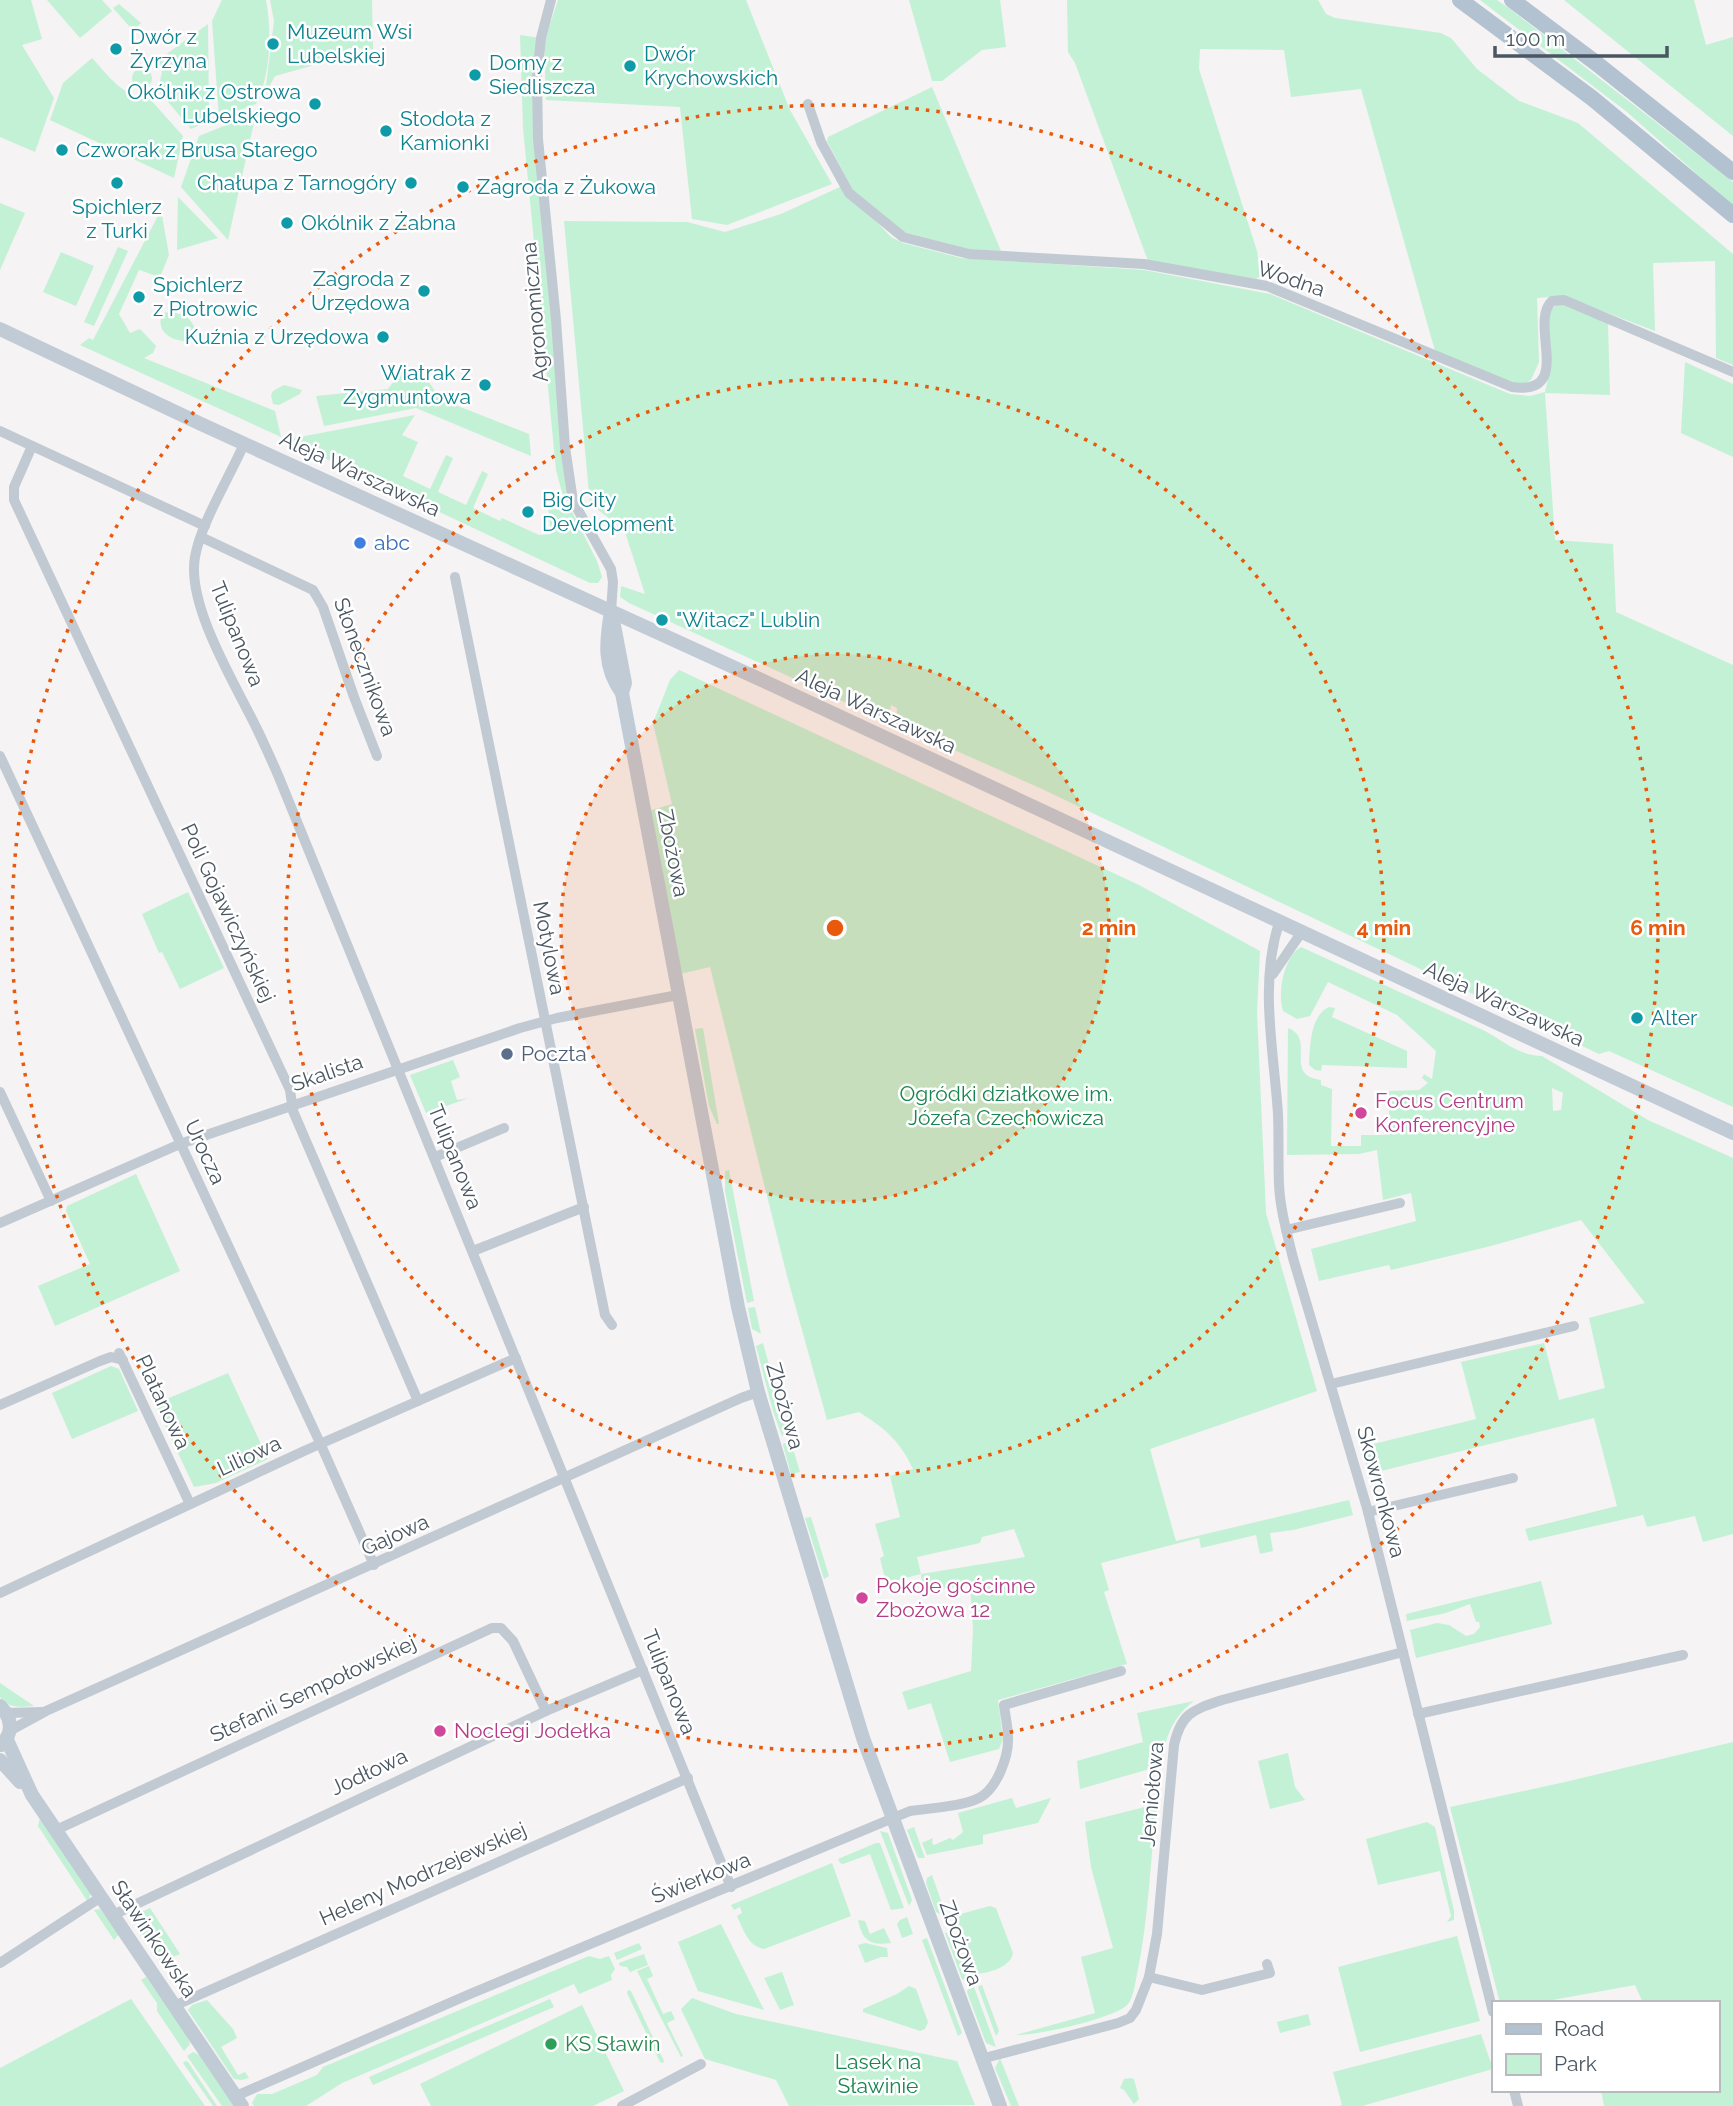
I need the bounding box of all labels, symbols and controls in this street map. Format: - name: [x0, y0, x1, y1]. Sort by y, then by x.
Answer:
- scale bar: [1495, 14, 1666, 58]
- place label: Muzeum Wsi Lubelskiej: [287, 19, 412, 68]
- place label: Dwór z Żyrzyna: [130, 24, 207, 73]
- text: 100 m: [1506, 26, 1565, 51]
- marker: Muzeum Wsi Lubelskiej: [265, 36, 281, 52]
- marker: Dwór z Żyrzyna: [108, 41, 124, 57]
- place label: Dwór Krychowskich: [644, 41, 778, 90]
- place label: Domy z Siedliszcza: [489, 50, 596, 99]
- marker: Dwór Krychowskich: [622, 58, 638, 74]
- marker: Domy z Siedliszcza: [467, 67, 483, 83]
- place label: Okólnik z Ostrowa Lubelskiego: [127, 79, 301, 128]
- marker: Okólnik z Ostrowa Lubelskiego: [307, 96, 323, 112]
- place label: Stodoła z Kamionki: [400, 106, 491, 155]
- marker: Stodoła z Kamionki: [378, 123, 394, 139]
- place label: Czworak z Brusa Starego: [76, 137, 318, 162]
- marker: Czworak z Brusa Starego: [54, 142, 70, 158]
- place label: Chałupa z Tarnogóry: [197, 170, 397, 195]
- place label: Zagroda z Żukowa: [477, 174, 656, 199]
- marker: Spichlerz z Turki: [109, 175, 125, 191]
- marker: Chałupa z Tarnogóry: [403, 175, 419, 191]
- marker: Zagroda z Żukowa: [455, 179, 471, 195]
- place label: Spichlerz z Turki: [72, 194, 162, 243]
- place label: Okólnik z Żabna: [301, 210, 456, 235]
- marker: Okólnik z Żabna: [279, 215, 295, 231]
- street label: Agronomiczna: [516, 241, 553, 383]
- street label: Wodna: [1254, 255, 1328, 302]
- place label: Zagroda z Urzędowa: [311, 266, 410, 315]
- place label: Spichlerz z Piotrowic: [153, 272, 258, 321]
- marker: Zagroda z Urzędowa: [416, 283, 432, 299]
- marker: Spichlerz z Piotrowic: [131, 289, 147, 305]
- place label: Kuźnia z Urzędowa: [185, 324, 369, 349]
- marker: Kuźnia z Urzędowa: [375, 329, 391, 345]
- place label: Wiatrak z Zygmuntowa: [343, 360, 471, 409]
- marker: Wiatrak z Zygmuntowa: [477, 377, 493, 393]
- street label: Aleja Warszawska: [276, 425, 444, 522]
- place label: Big City Development: [542, 487, 674, 536]
- marker: Big City Development: [520, 504, 536, 520]
- place label: abc: [374, 530, 410, 555]
- marker: abc: [352, 535, 368, 551]
- street label: Tulipanowa: [205, 578, 270, 690]
- street label: Słonecznikowa: [329, 594, 402, 739]
- place label: "Witacz" Lublin: [676, 607, 820, 632]
- marker: "Witacz" Lublin: [654, 612, 670, 628]
- street label: Aleja Warszawska: [792, 662, 960, 759]
- street label: Zbożowa: [653, 807, 694, 899]
- street label: Poli Gojawiczyńskiej: [176, 819, 281, 1006]
- street label: Motylowa: [528, 899, 571, 997]
- text: 2 min: [1082, 915, 1136, 940]
- text: 4 min: [1357, 915, 1411, 940]
- text: 6 min: [1630, 915, 1686, 940]
- centre of rings: [823, 916, 847, 940]
- street label: Aleja Warszawska: [1420, 955, 1588, 1052]
- place label: Alter: [1651, 1005, 1698, 1030]
- marker: Alter: [1629, 1010, 1645, 1026]
- place label: Poczta: [521, 1041, 587, 1066]
- marker: Poczta: [499, 1046, 515, 1062]
- street label: Skalista: [288, 1049, 366, 1096]
- park label: Ogródki działkowe im. Józefa Czechowicza: [900, 1081, 1112, 1130]
- place label: Focus Centrum Konferencyjne: [1375, 1088, 1524, 1137]
- street label: Tulipanowa: [423, 1101, 488, 1213]
- marker: Focus Centrum Konferencyjne: [1353, 1105, 1369, 1121]
- street label: Urocza: [180, 1115, 231, 1188]
- street label: Platanowa: [131, 1351, 196, 1453]
- street label: Zbożowa: [761, 1360, 810, 1452]
- street label: Skowronkowa: [1352, 1423, 1411, 1560]
- street label: Liliowa: [213, 1430, 285, 1481]
- street label: Gajowa: [357, 1509, 433, 1561]
- place label: Pokoje gościnne Zbożowa 12: [876, 1573, 1035, 1622]
- marker: Pokoje gościnne Zbożowa 12: [854, 1590, 870, 1606]
- street label: Tulipanowa: [637, 1626, 702, 1738]
- street label: Stefanii Sempołowskiej: [206, 1630, 420, 1747]
- place label: Noclegi Jodełka: [454, 1718, 611, 1743]
- marker: Noclegi Jodełka: [432, 1723, 448, 1739]
- street label: Jemiołowa: [1134, 1741, 1169, 1847]
- street label: Jodłowa: [326, 1743, 411, 1800]
- street label: Heleny Modrzejewskiej: [315, 1817, 530, 1931]
- street label: Świerkowa: [648, 1846, 754, 1909]
- street label: Sławinkowska: [106, 1875, 203, 2002]
- street label: Zbożowa: [935, 1897, 988, 1989]
- legend: [1492, 2001, 1719, 2092]
- text: Road: [1554, 2016, 1604, 2041]
- place label: KS Sławin: [565, 2031, 660, 2056]
- marker: KS Sławin: [543, 2036, 559, 2052]
- park label: Lasek na Sławinie: [835, 2049, 921, 2098]
- text: Park: [1554, 2051, 1597, 2076]

